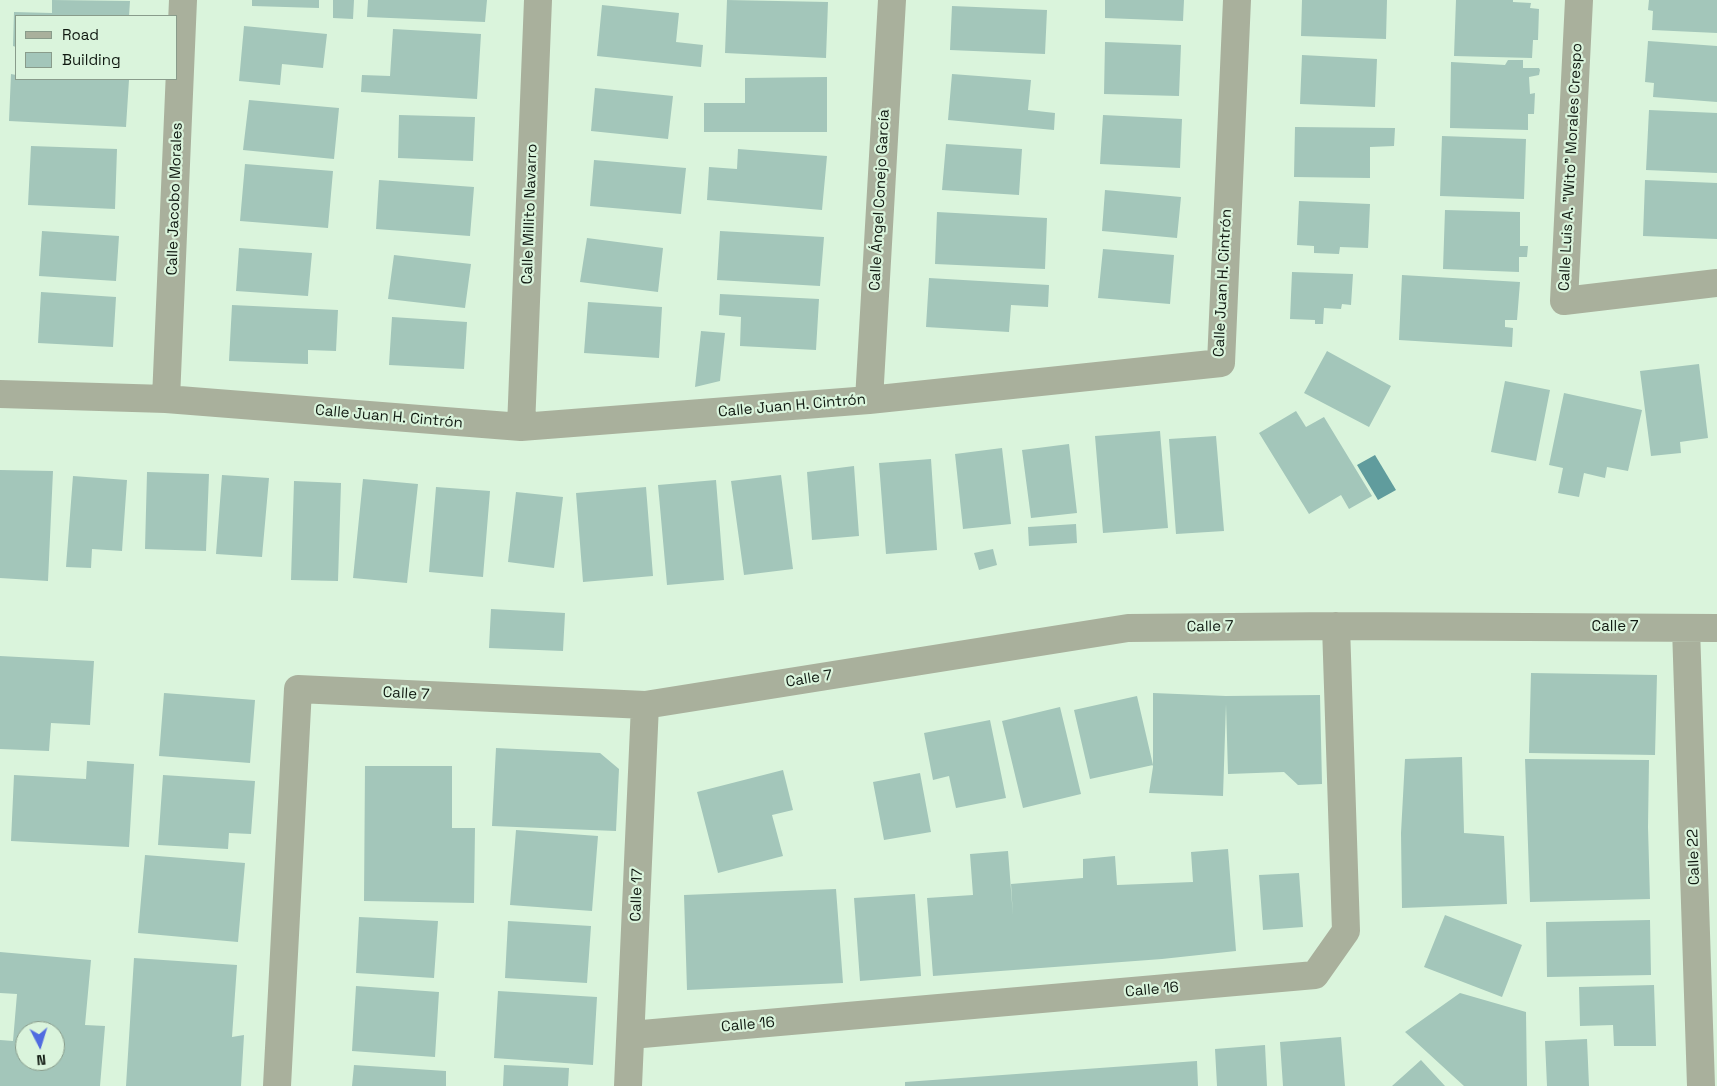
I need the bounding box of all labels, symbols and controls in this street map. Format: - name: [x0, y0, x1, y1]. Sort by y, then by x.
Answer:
- legend: [15, 15, 178, 80]
- text: Road: [62, 25, 99, 44]
- street label: Calle Luis A. "Wito" Morales Crespo: [1556, 43, 1586, 291]
- text: Building: [62, 50, 121, 69]
- street label: Calle Ángel Conejo García: [866, 109, 894, 291]
- street label: Calle Jacobo Morales: [163, 122, 187, 276]
- street label: Calle Millito Navarro: [519, 143, 541, 285]
- street label: Calle Juan H. Cintrón: [1210, 209, 1236, 357]
- street label: Calle Juan H. Cintrón: [717, 391, 867, 421]
- street label: Calle Juan H. Cintrón: [314, 402, 464, 432]
- street label: Calle 7: [1186, 618, 1234, 636]
- street label: Calle 7: [1592, 618, 1638, 636]
- street label: Calle 7: [784, 666, 834, 692]
- street label: Calle 7: [382, 684, 430, 704]
- street label: Calle 22: [1684, 828, 1704, 886]
- street label: Calle 17: [627, 868, 647, 922]
- street label: Calle 16: [1124, 979, 1180, 1001]
- street label: Calle 16: [720, 1014, 776, 1036]
- north arrow: [15, 1021, 65, 1071]
- text: N: [36, 1051, 47, 1069]

